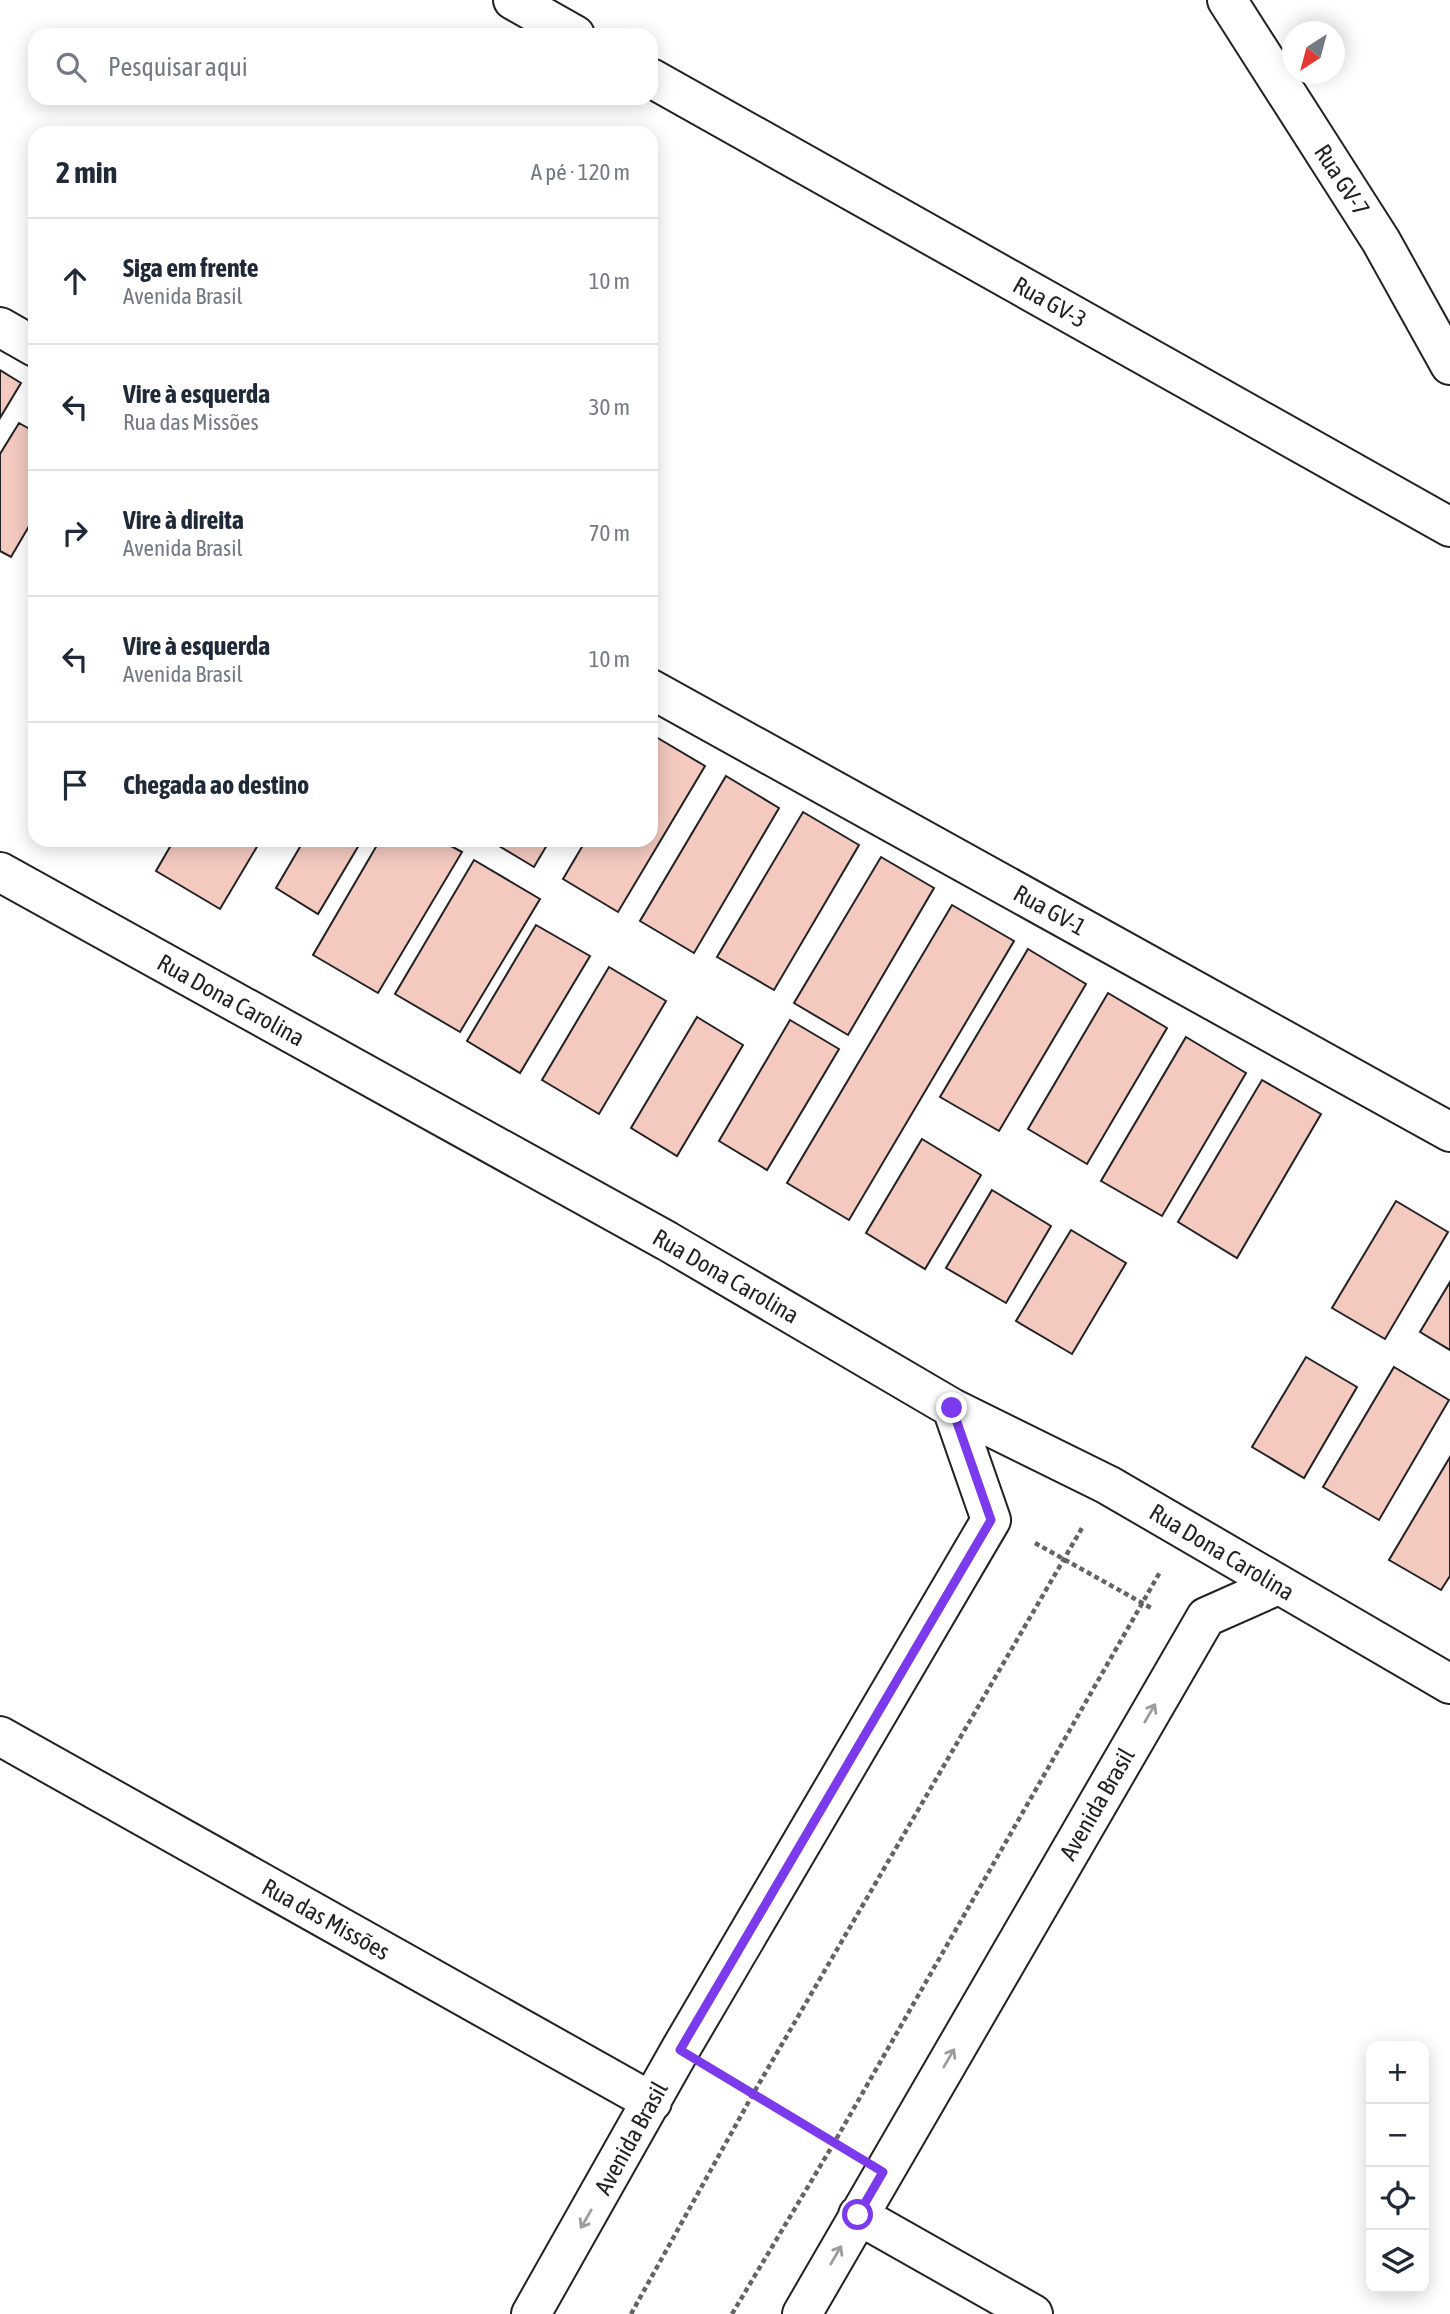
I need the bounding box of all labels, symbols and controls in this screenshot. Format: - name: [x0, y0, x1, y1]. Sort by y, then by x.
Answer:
- north arrow: [1282, 21, 1345, 84]
- search box: [28, 28, 658, 105]
- icon: search: [52, 48, 90, 86]
- text: Pesquisar aqui: [108, 52, 248, 82]
- street label: Rua GV-7: [1309, 139, 1375, 221]
- text: 2 min: [56, 155, 117, 189]
- text: A pé · 120 m: [531, 159, 630, 185]
- text: Siga em frente: [123, 253, 259, 283]
- icon: ahead: [56, 262, 94, 300]
- text: 10 m: [589, 268, 630, 294]
- street label: Rua GV-3: [1009, 271, 1091, 333]
- text: Avenida Brasil: [123, 283, 243, 309]
- text: Vire à esquerda: [123, 379, 270, 409]
- icon: left: [56, 388, 94, 426]
- text: 30 m: [589, 394, 630, 420]
- text: Rua das Missões: [123, 409, 259, 435]
- text: Vire à direita: [123, 505, 244, 535]
- icon: right: [56, 514, 94, 552]
- text: 70 m: [589, 520, 630, 546]
- text: Avenida Brasil: [123, 535, 243, 561]
- text: Vire à esquerda: [123, 631, 270, 661]
- icon: left: [56, 640, 94, 678]
- text: 10 m: [589, 646, 630, 672]
- text: Avenida Brasil: [123, 661, 243, 687]
- icon: arrive: [56, 766, 94, 804]
- text: Chegada ao destino: [123, 770, 309, 800]
- street label: Rua GV-1: [1009, 879, 1091, 941]
- street label: Rua Dona Carolina: [153, 948, 309, 1052]
- street label: Rua Dona Carolina: [648, 1223, 804, 1329]
- route end: [936, 1392, 967, 1423]
- street label: Rua Dona Carolina: [1145, 1498, 1299, 1606]
- one-way arrow: [1143, 1703, 1157, 1723]
- street label: Avenida Brasil: [1054, 1743, 1140, 1865]
- street label: Rua das Missões: [258, 1873, 394, 1965]
- map controls: [1366, 2041, 1429, 2293]
- button: +: [1366, 2041, 1429, 2104]
- one-way arrow: [943, 2048, 957, 2068]
- street label: Avenida Brasil: [589, 2076, 673, 2199]
- button: −: [1366, 2104, 1429, 2167]
- button: locate: [1366, 2167, 1429, 2230]
- route start: [842, 2199, 873, 2230]
- one-way arrow: [579, 2208, 593, 2228]
- button: layers: [1366, 2230, 1429, 2293]
- one-way arrow: [829, 2245, 843, 2265]

